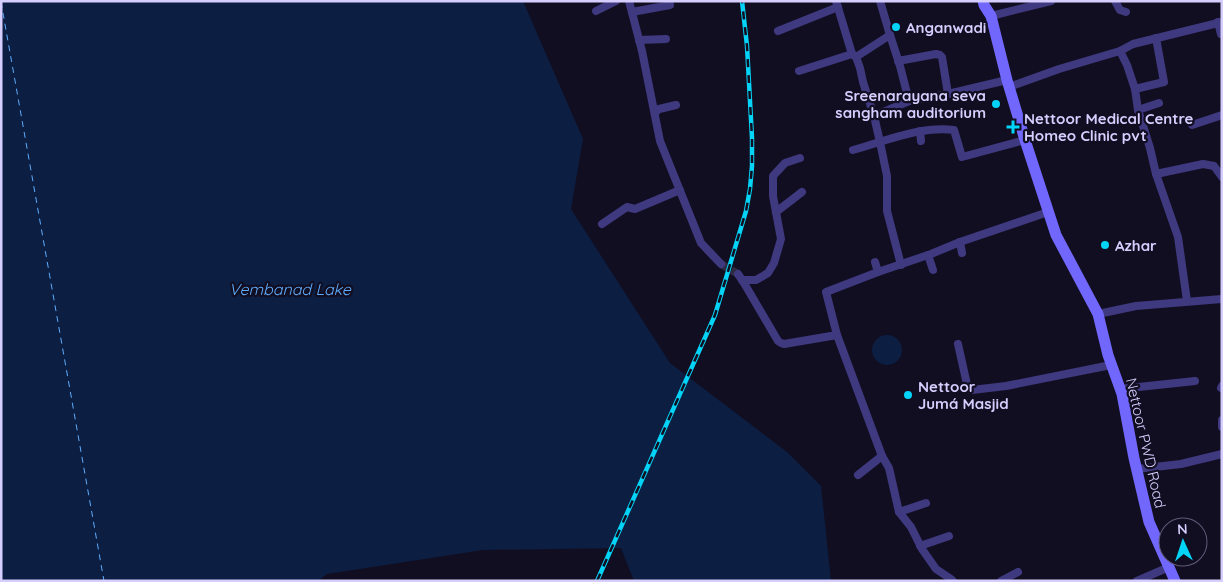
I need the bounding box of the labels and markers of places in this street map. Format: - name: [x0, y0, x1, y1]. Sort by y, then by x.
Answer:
- place label: Anganwadi: [906, 18, 986, 37]
- marker: Anganwadi: [890, 21, 902, 33]
- place label: Sreenarayana seva sangham auditorium: [835, 86, 986, 122]
- marker: Sreenarayana seva sangham auditorium: [990, 98, 1002, 110]
- place label: Nettoor Medical Centre Homeo Clinic pvt: [1024, 109, 1194, 145]
- marker: Nettoor Medical Centre Homeo Clinic pvt: [1006, 120, 1020, 134]
- place label: Azhar: [1115, 236, 1157, 255]
- marker: Azhar: [1099, 239, 1111, 251]
- place label: Nettoor Jumá Masjid: [918, 377, 1009, 413]
- marker: Nettoor Jumá Masjid: [902, 389, 914, 401]

